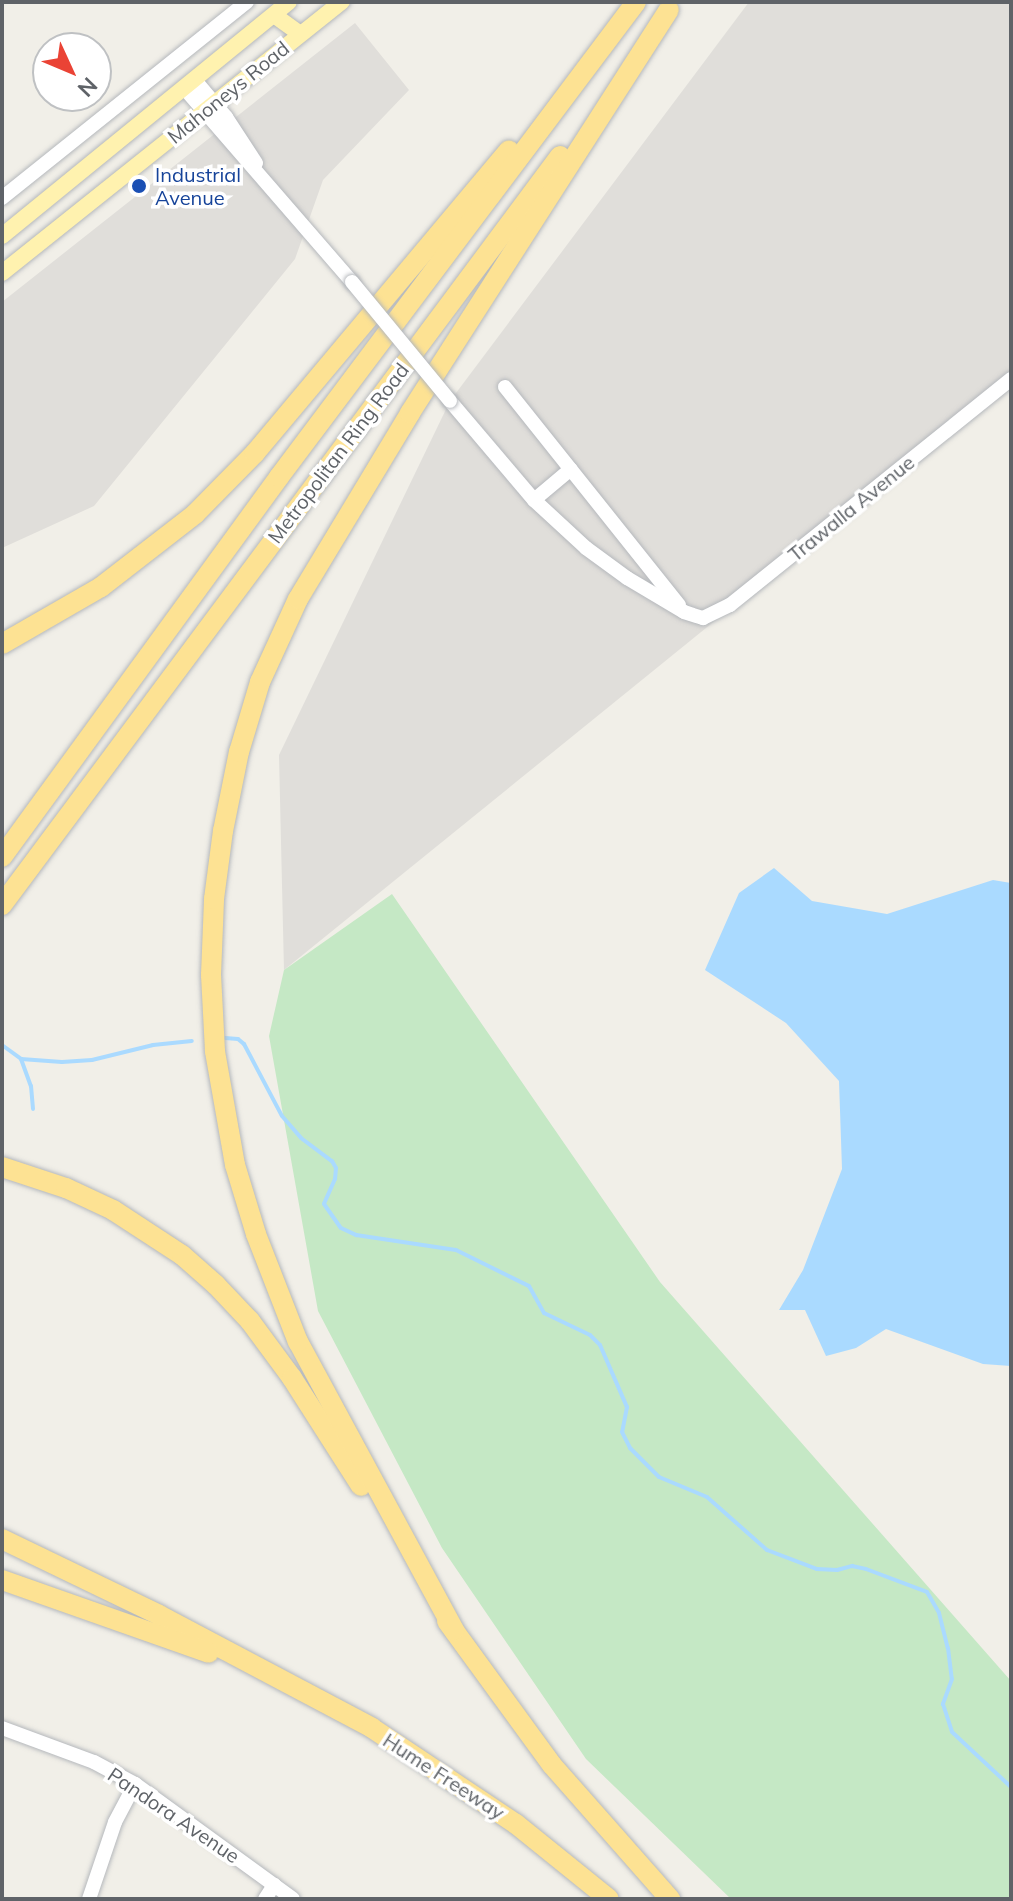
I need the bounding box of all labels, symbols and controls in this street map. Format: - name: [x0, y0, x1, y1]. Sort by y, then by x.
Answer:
- north arrow: [32, 32, 112, 112]
- street label: Mahoneys Road: [162, 36, 294, 148]
- text: N: [72, 72, 104, 103]
- place label: Industrial Avenue: [155, 162, 241, 209]
- marker: Industrial Avenue: [130, 177, 148, 195]
- street label: Metropolitan Ring Road: [262, 358, 414, 548]
- street label: Trawalla Avenue: [783, 450, 919, 566]
- street label: Hume Freeway: [379, 1728, 509, 1824]
- street label: Pandora Avenue: [104, 1762, 244, 1868]

